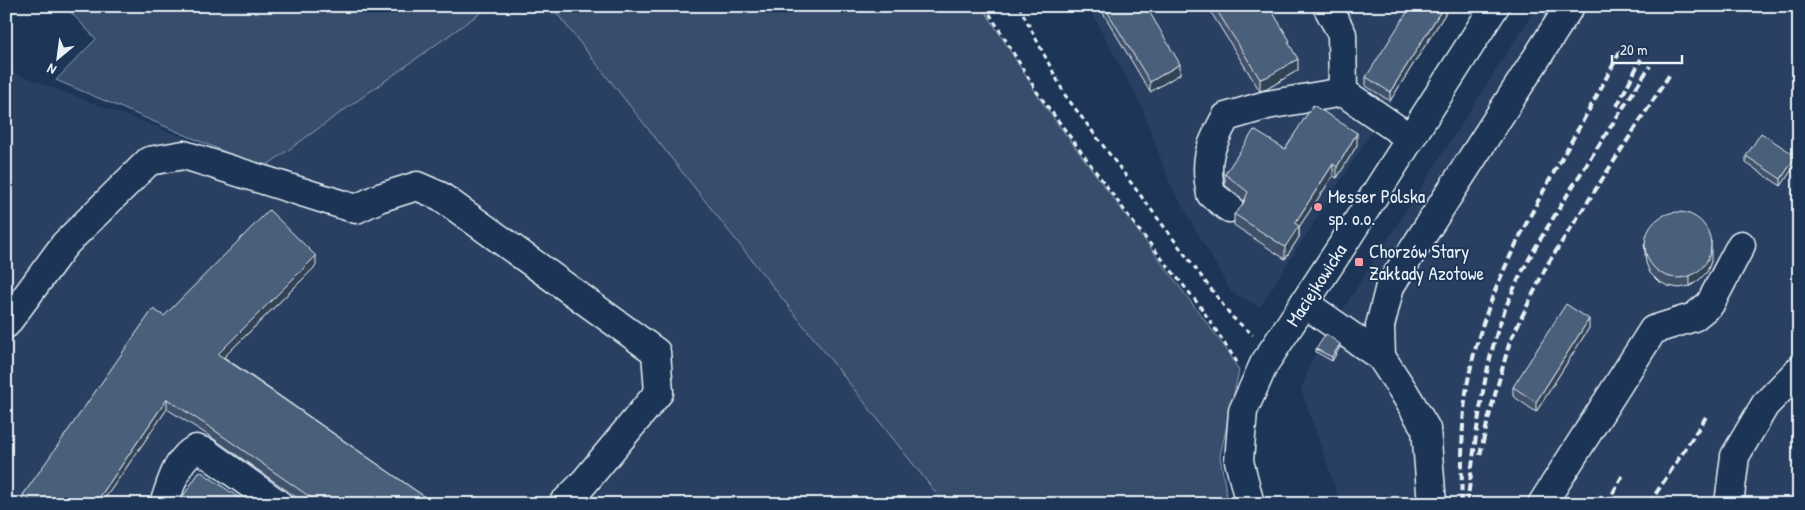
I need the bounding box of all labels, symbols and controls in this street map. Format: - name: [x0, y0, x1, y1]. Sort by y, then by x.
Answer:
- north arrow: [32, 32, 82, 82]
- scale bar: [1612, 32, 1682, 64]
- text: 20 m: [1620, 39, 1647, 60]
- text: N: [43, 59, 59, 80]
- place label: Messer Polska sp. o.o.: [1328, 183, 1426, 231]
- marker: Messer Polska sp. o.o.: [1312, 201, 1324, 213]
- street label: Maciejkowicka: [1280, 238, 1353, 331]
- place label: Chorzów Stary Zakłady Azotowe: [1369, 238, 1485, 286]
- marker: Chorzów Stary Zakłady Azotowe: [1353, 256, 1365, 268]

